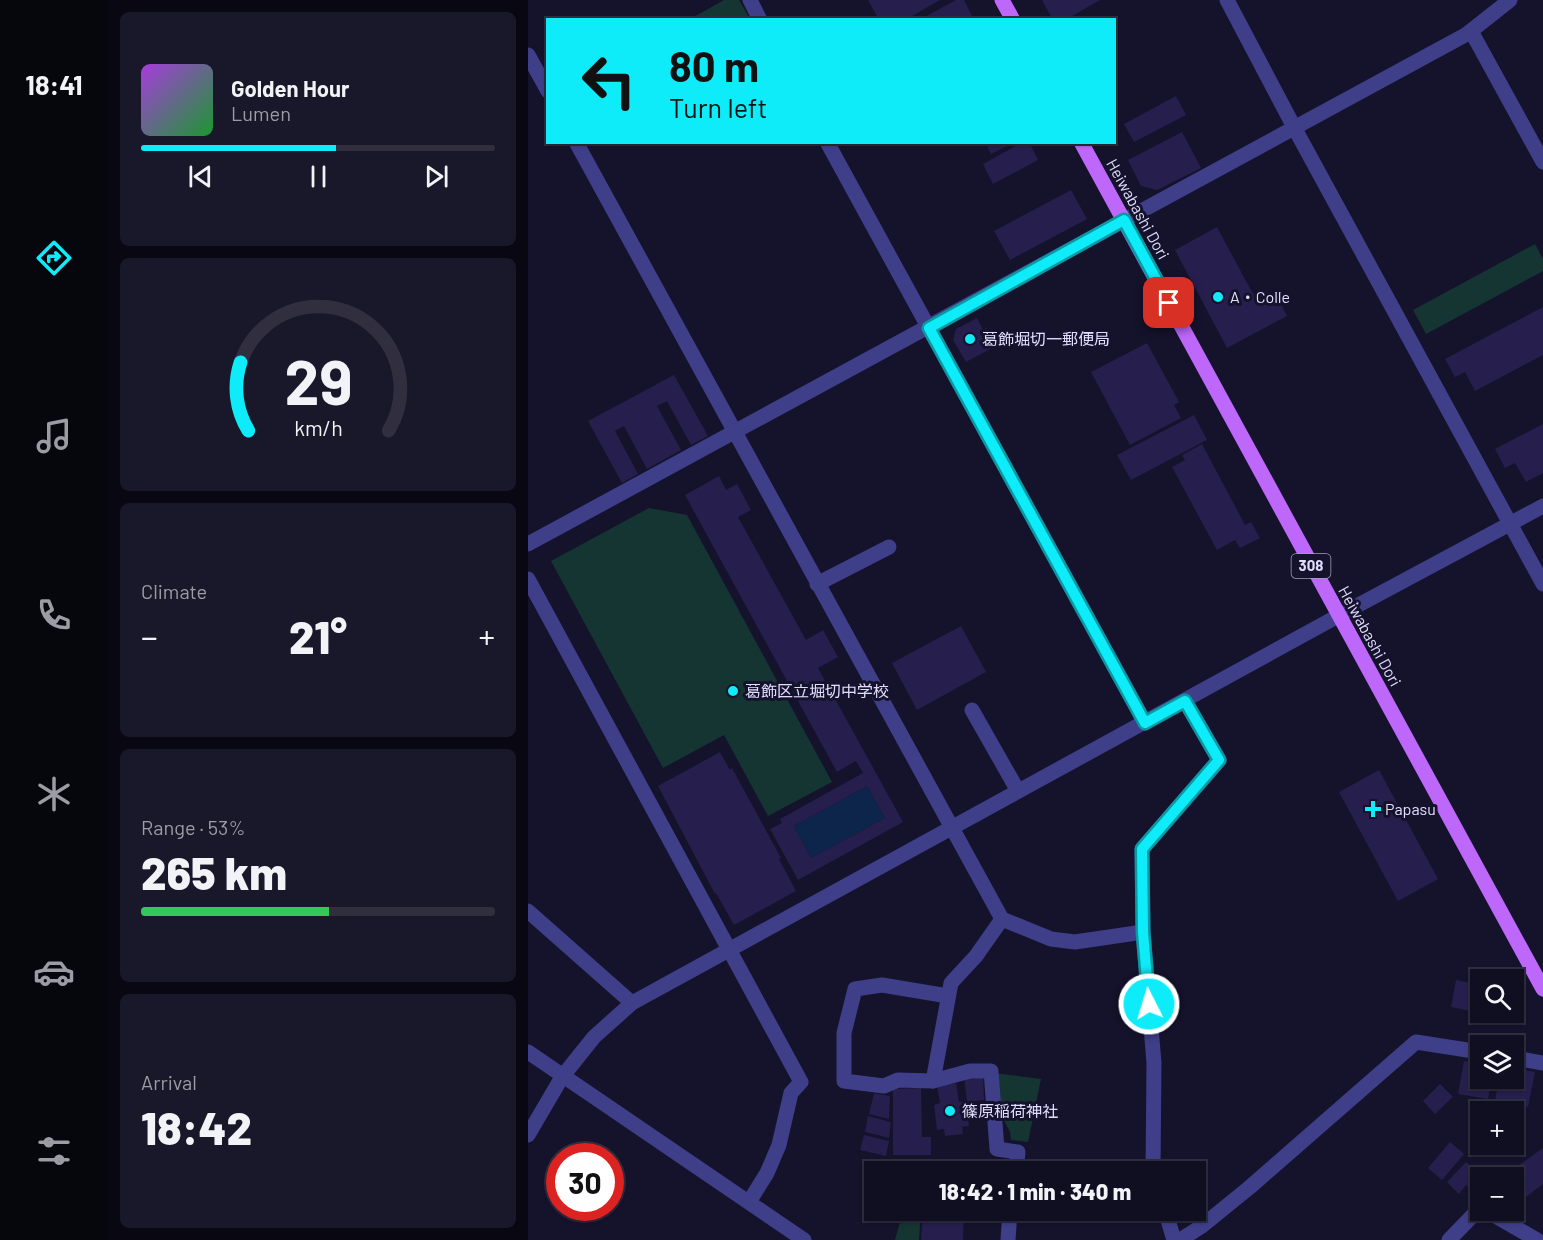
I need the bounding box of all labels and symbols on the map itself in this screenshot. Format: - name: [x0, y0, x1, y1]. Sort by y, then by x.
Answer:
- street label: Heiwabashi Dori: [1103, 155, 1174, 262]
- pin: [1143, 277, 1194, 328]
- place label: A・Colle: [1230, 287, 1290, 306]
- marker: A・Colle: [1211, 290, 1225, 304]
- place label: 葛飾堀切一郵便局: [982, 329, 1110, 348]
- marker: 葛飾堀切一郵便局: [963, 332, 977, 346]
- road number: 308: [1292, 554, 1330, 578]
- street label: Heiwabashi Dori: [1335, 582, 1406, 689]
- place label: 葛飾区立堀切中学校: [745, 681, 889, 700]
- marker: 葛飾区立堀切中学校: [726, 684, 740, 698]
- place label: Papasu: [1385, 799, 1436, 818]
- marker: Papasu: [1366, 802, 1380, 816]
- position arrow: [1117, 972, 1181, 1036]
- place label: 篠原稲荷神社: [962, 1101, 1058, 1120]
- marker: 篠原稲荷神社: [943, 1104, 957, 1118]
- speed limit sign: 30: [546, 1143, 624, 1221]

